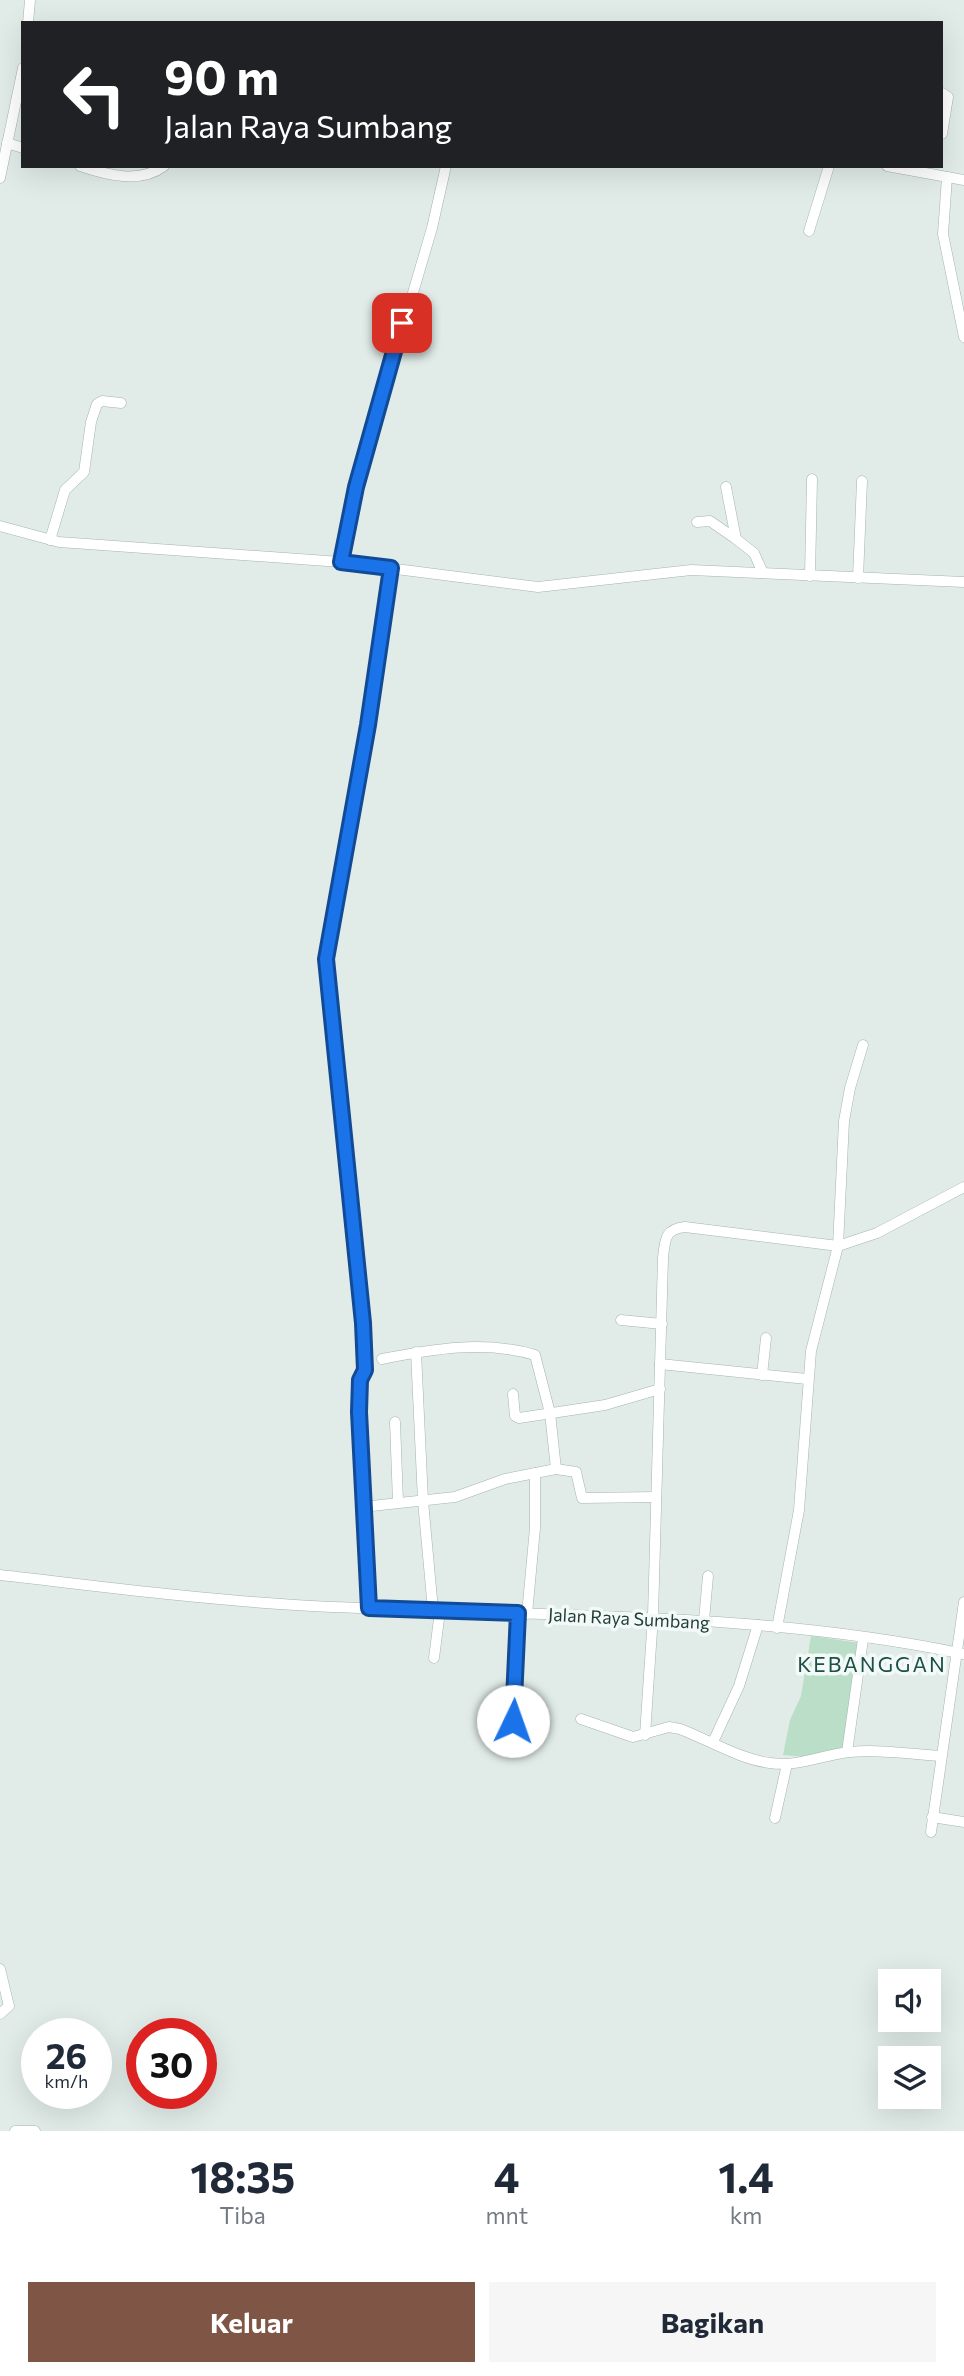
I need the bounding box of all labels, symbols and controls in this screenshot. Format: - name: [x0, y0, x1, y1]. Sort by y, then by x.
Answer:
- text: 90 m: [164, 45, 279, 105]
- icon: left: [49, 49, 140, 140]
- text: Jalan Raya Sumbang: [164, 105, 452, 145]
- pin: [372, 293, 432, 353]
- icon: arrive: [383, 304, 421, 342]
- street label: Jalan Raya Sumbang: [548, 1603, 711, 1633]
- district label: KEBANGGAN: [797, 1651, 947, 1676]
- position arrow: [476, 1684, 550, 1758]
- map controls: [878, 1969, 941, 2109]
- button: sound: [878, 1969, 941, 2032]
- speed limit sign: 30: [126, 2018, 217, 2109]
- text: 26: [46, 2033, 87, 2076]
- button: layers: [878, 2046, 941, 2109]
- text: km/h: [45, 2070, 88, 2092]
- text: 18:35: [190, 2150, 295, 2202]
- text: 4: [494, 2150, 520, 2202]
- text: 1.4: [718, 2150, 774, 2202]
- text: Tiba: [220, 2201, 266, 2229]
- text: mnt: [485, 2201, 528, 2229]
- text: km: [730, 2201, 762, 2229]
- button: Keluar: [28, 2282, 475, 2362]
- button: Bagikan: [489, 2282, 936, 2362]

